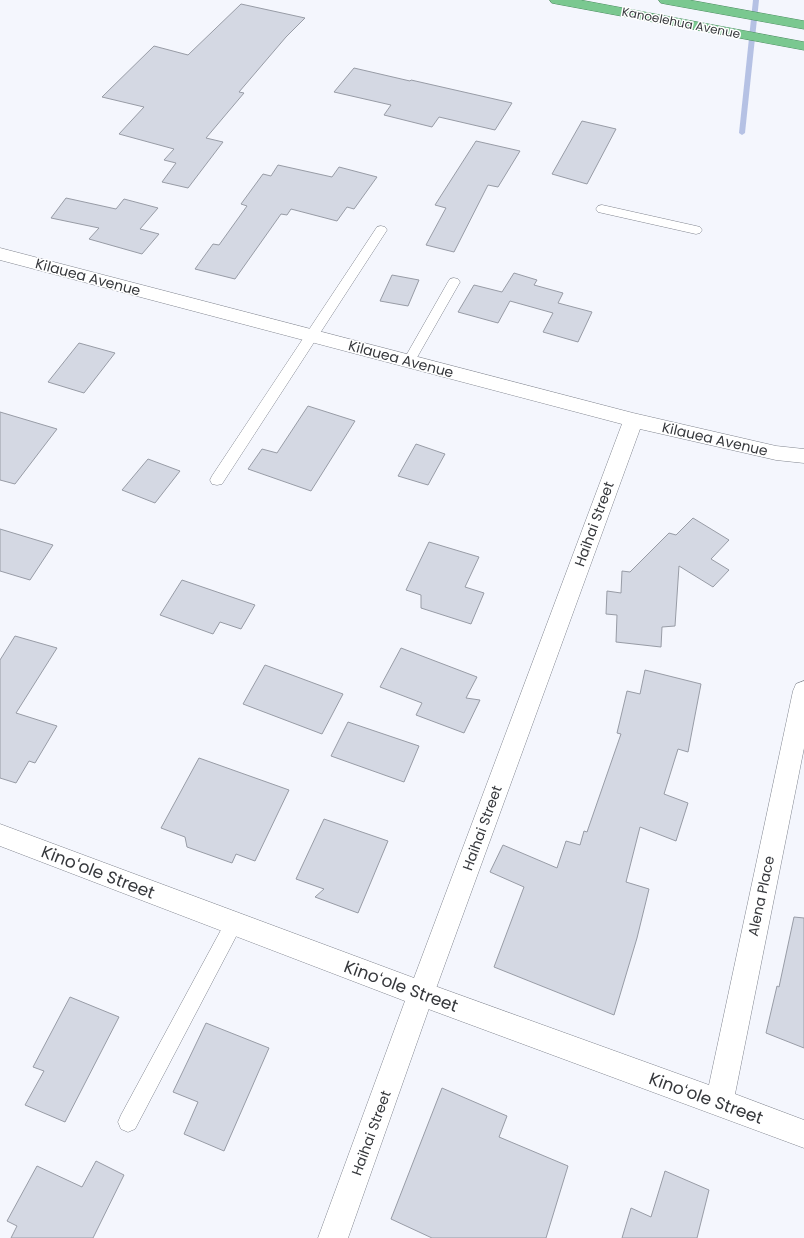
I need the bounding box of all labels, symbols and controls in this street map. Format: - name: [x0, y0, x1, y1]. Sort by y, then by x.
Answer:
- street label: Kanoelehua Avenue: [620, 3, 742, 42]
- street label: Kilauea Avenue: [33, 253, 143, 301]
- street label: Kilauea Avenue: [346, 335, 456, 383]
- street label: Kilauea Avenue: [660, 417, 770, 461]
- street label: Haihai Street: [569, 479, 619, 569]
- street label: Haihai Street: [457, 783, 507, 873]
- street label: Kinoʻole Street: [38, 839, 158, 905]
- street label: Alena Place: [743, 854, 779, 938]
- street label: Kinoʻole Street: [341, 954, 461, 1018]
- street label: Kinoʻole Street: [646, 1066, 766, 1130]
- street label: Haihai Street: [346, 1088, 396, 1178]

